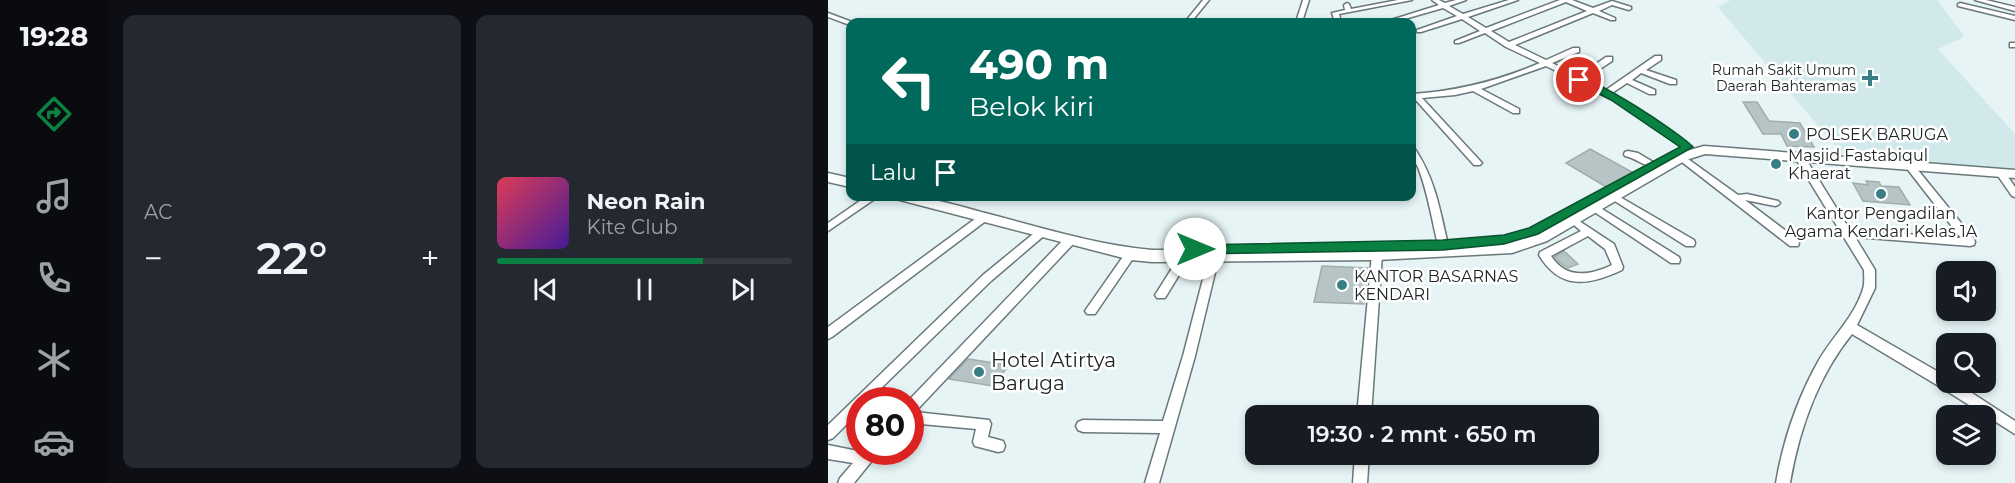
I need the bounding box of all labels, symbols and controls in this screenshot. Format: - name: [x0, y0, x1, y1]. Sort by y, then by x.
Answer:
- text: 19:28: [20, 20, 88, 53]
- text: 490 m: [969, 38, 1109, 90]
- icon: left: [870, 42, 948, 120]
- pin: [1553, 54, 1604, 105]
- place label: Rumah Sakit Umum Daerah Bahteramas: [1712, 61, 1856, 95]
- icon: arrive: [1562, 63, 1595, 96]
- marker: Rumah Sakit Umum Daerah Bahteramas: [1861, 69, 1879, 87]
- text: Belok kiri: [969, 90, 1094, 123]
- icon: directions: [33, 93, 75, 135]
- place label: POLSEK BARUGA: [1806, 125, 1948, 144]
- marker: POLSEK BARUGA: [1787, 127, 1801, 141]
- place label: Masjid Fastabiqul Khaerat: [1788, 146, 1928, 183]
- icon: arrive: [929, 156, 962, 189]
- marker: Masjid Fastabiqul Khaerat: [1769, 157, 1783, 171]
- text: Lalu: [870, 159, 917, 186]
- icon: music: [33, 175, 75, 217]
- marker: Kantor Pengadilan Agama Kendari Kelas 1A: [1874, 187, 1888, 201]
- text: Neon Rain: [587, 188, 705, 215]
- text: AC: [144, 200, 172, 224]
- place label: Kantor Pengadilan Agama Kendari Kelas 1A: [1785, 204, 1978, 241]
- text: Kite Club: [587, 215, 678, 239]
- position arrow: [1163, 217, 1227, 281]
- text: 22°: [256, 230, 327, 285]
- text: −: [144, 238, 163, 278]
- text: +: [421, 238, 440, 278]
- icon: phone: [33, 257, 75, 299]
- map controls: [1936, 261, 1996, 465]
- button: sound: [1936, 261, 1996, 321]
- place label: KANTOR BASARNAS KENDARI: [1354, 267, 1518, 304]
- icon: previous: [529, 273, 562, 306]
- icon: pause: [628, 273, 661, 306]
- icon: next: [726, 273, 759, 306]
- marker: KANTOR BASARNAS KENDARI: [1335, 278, 1349, 292]
- button: search: [1936, 333, 1996, 393]
- icon: climate: [33, 339, 75, 381]
- place label: Hotel Atirtya Baruga: [991, 348, 1116, 395]
- marker: Hotel Atirtya Baruga: [972, 365, 986, 379]
- speed limit sign: 80: [846, 387, 924, 465]
- button: layers: [1936, 405, 1996, 465]
- icon: car: [33, 421, 75, 463]
- text: 19:30 · 2 mnt · 650 m: [1307, 421, 1537, 448]

